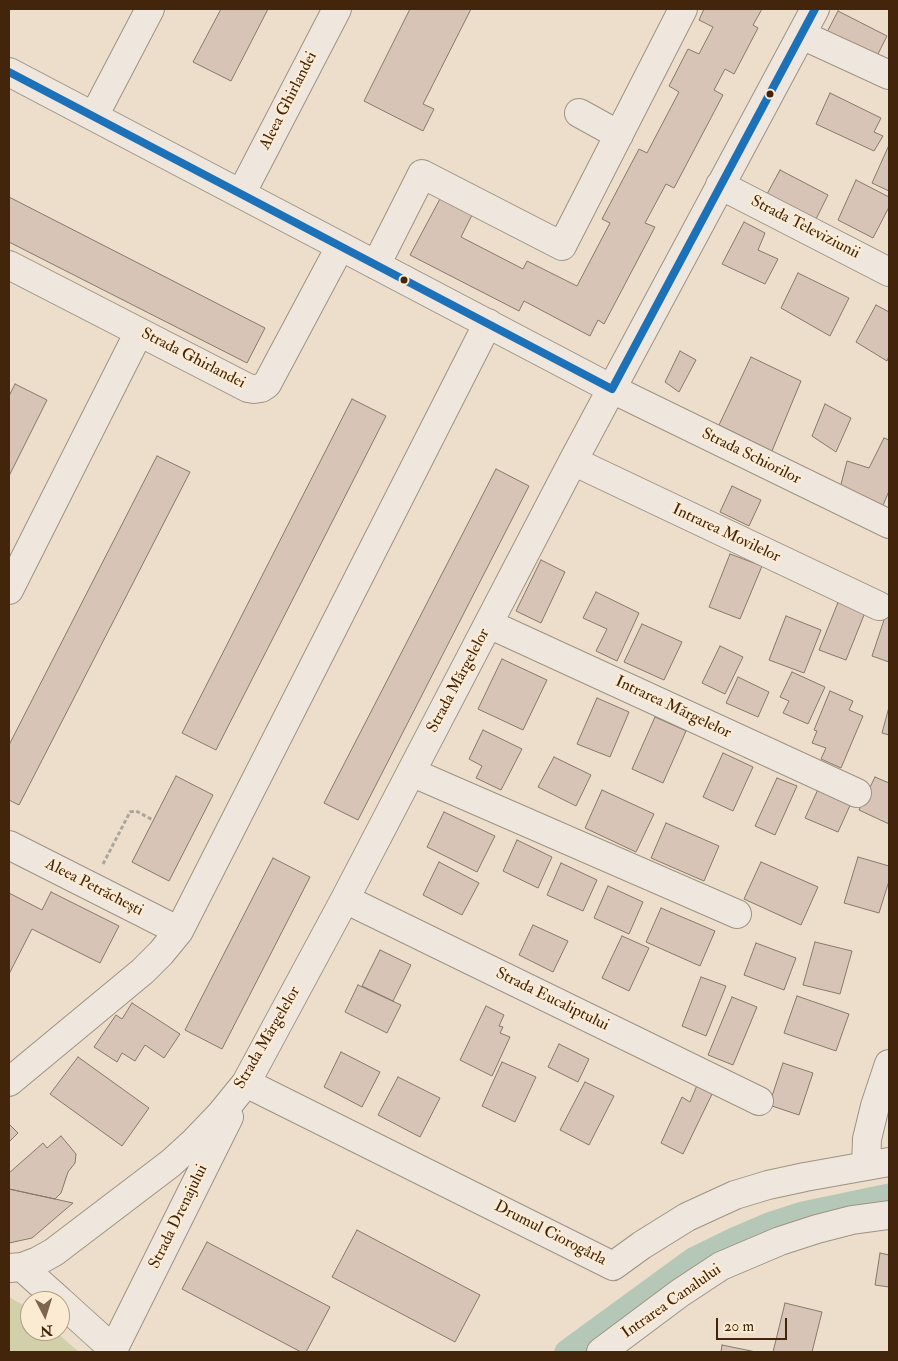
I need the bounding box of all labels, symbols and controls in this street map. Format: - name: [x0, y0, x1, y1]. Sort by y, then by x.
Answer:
- street label: Aleea Ghirlandei: [256, 49, 322, 153]
- unlabelled marker: [765, 89, 775, 99]
- street label: Strada Televiziunii: [747, 192, 863, 264]
- unlabelled marker: [399, 275, 409, 285]
- street label: Strada Ghirlandei: [138, 325, 248, 393]
- street label: Strada Schiorilor: [698, 425, 804, 489]
- street label: Intrarea Movilelor: [669, 501, 783, 567]
- street label: Strada Mărgelelor: [423, 626, 495, 736]
- street label: Intrarea Mărgelelor: [612, 673, 734, 743]
- street label: Aleea Petrăchești: [42, 855, 146, 921]
- street label: Strada Eucaliptului: [492, 964, 612, 1036]
- street label: Strada Mărgelelor: [231, 983, 305, 1093]
- street label: Strada Drenajului: [145, 1162, 213, 1272]
- street label: Drumul Ciorogârla: [491, 1197, 609, 1271]
- street label: Intrarea Canalului: [619, 1261, 725, 1343]
- north arrow: [20, 1291, 70, 1341]
- scale bar: [718, 1308, 789, 1340]
- text: 20 m: [724, 1317, 754, 1336]
- text: N: [39, 1321, 53, 1339]

